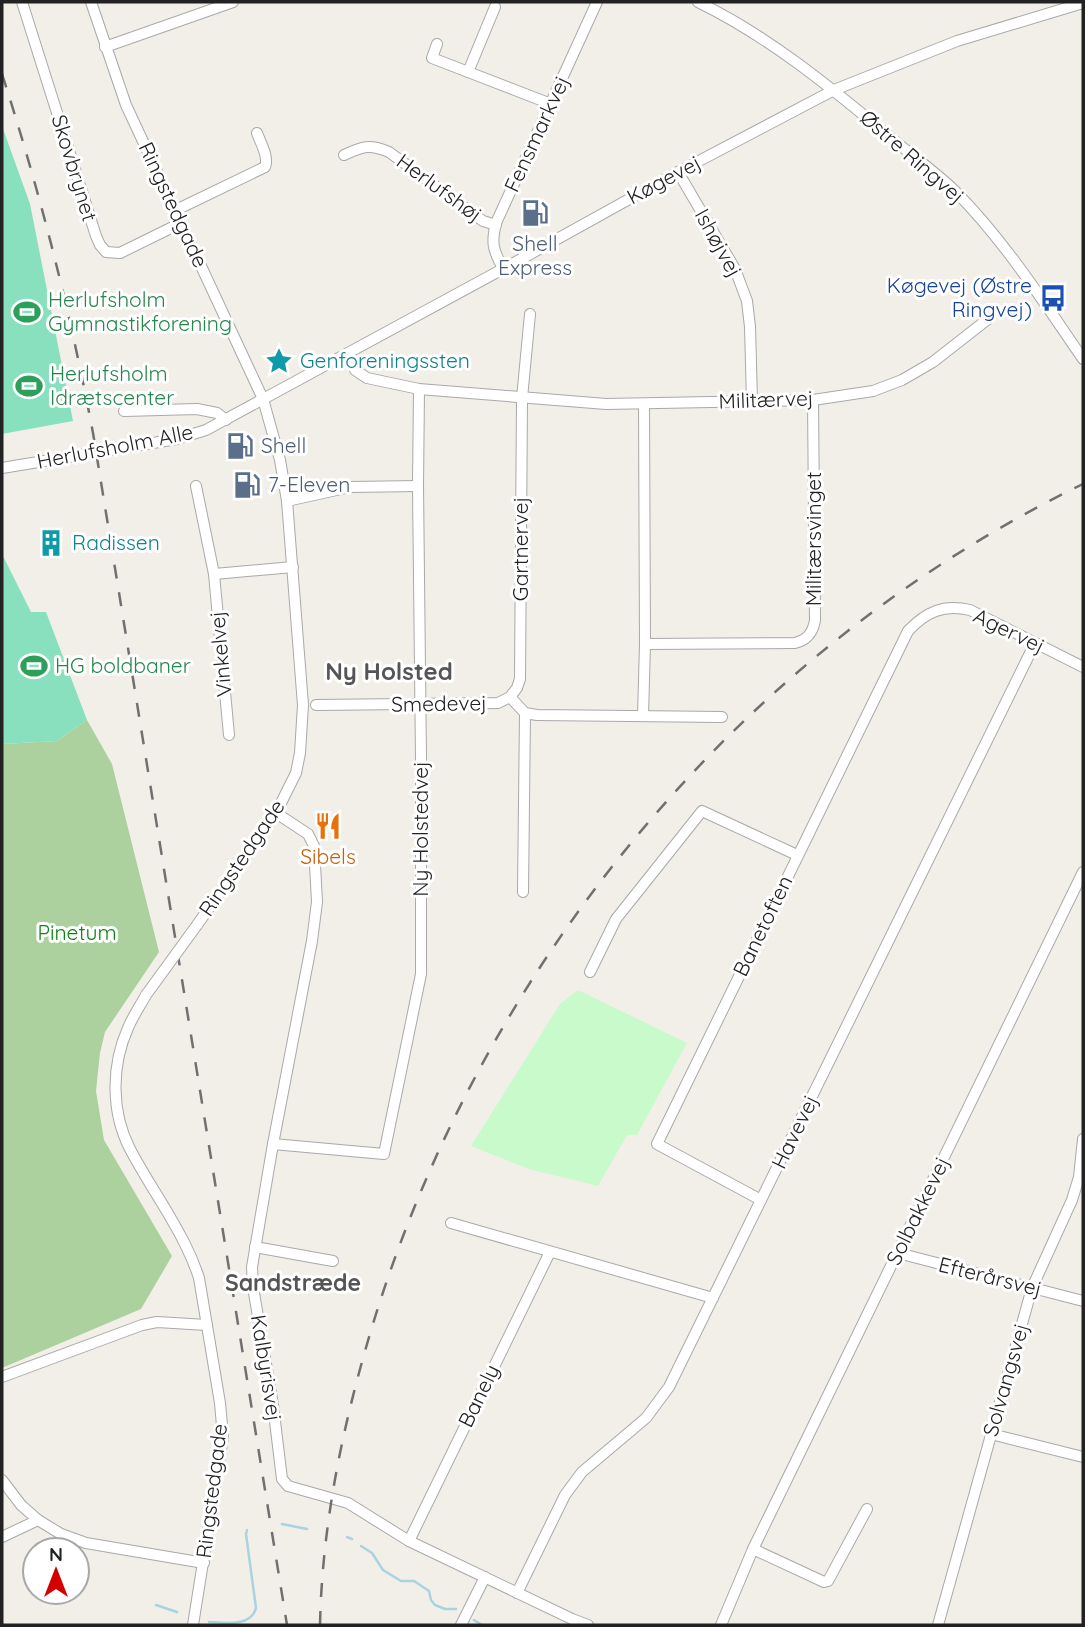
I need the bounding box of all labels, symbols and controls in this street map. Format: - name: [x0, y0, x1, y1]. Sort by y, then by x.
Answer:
- street label: Fensmarkvej: [498, 71, 574, 196]
- street label: Østre Ringvej: [855, 104, 970, 209]
- street label: Skovbrynet: [46, 111, 103, 224]
- street label: Ringstedgade: [134, 138, 214, 271]
- street label: Herlufshøj: [392, 147, 487, 227]
- street label: Køgevej: [622, 149, 705, 209]
- fuel station icon: Shell Express: [520, 198, 550, 228]
- street label: Ishøjvej: [690, 204, 748, 281]
- place label: Shell Express: [498, 230, 572, 280]
- place label: Køgevej (Østre Ringvej): [887, 272, 1032, 322]
- bus stop icon: Køgevej (Østre Ringvej): [1038, 283, 1068, 313]
- place label: Herlufsholm Gymnastikforening: [48, 286, 232, 336]
- sports icon: Herlufsholm Gymnastikforening: [12, 297, 42, 327]
- place icon: Genforeningssten: [264, 346, 294, 376]
- place label: Genforeningssten: [300, 347, 470, 373]
- place label: Herlufsholm Idrætscenter: [50, 360, 174, 410]
- sports icon: Herlufsholm Idrætscenter: [14, 371, 44, 401]
- street label: Militærvej: [718, 384, 814, 414]
- street label: Herlufsholm Alle: [35, 418, 195, 474]
- fuel station icon: Shell: [225, 431, 255, 461]
- place label: Shell: [261, 432, 306, 458]
- fuel station icon: 7-Eleven: [232, 470, 262, 500]
- place label: 7-Eleven: [268, 471, 350, 497]
- street label: Militærsvinget: [800, 472, 826, 606]
- street label: Gartnervej: [507, 497, 533, 601]
- building icon: Radissen: [36, 528, 66, 558]
- place label: Radissen: [72, 529, 160, 555]
- street label: Agervej: [970, 602, 1049, 658]
- street label: Vinkelvej: [203, 610, 237, 698]
- sports icon: HG boldbaner: [19, 651, 49, 681]
- place label: HG boldbaner: [55, 652, 191, 678]
- district label: Ny Holsted: [325, 656, 453, 686]
- street label: Smedevej: [391, 689, 487, 717]
- street label: Ny Holstedvej: [407, 761, 433, 897]
- street label: Ringstedgade: [193, 794, 290, 921]
- restaurant icon: Sibels: [313, 811, 343, 841]
- place label: Sibels: [300, 843, 356, 869]
- street label: Banetoften: [727, 871, 798, 980]
- park label: Pinetum: [37, 919, 117, 945]
- street label: Havevej: [765, 1090, 823, 1173]
- street label: Solbakkevej: [880, 1152, 954, 1269]
- street label: Efterårsvej: [936, 1251, 1045, 1301]
- district label: Sandstræde: [225, 1268, 361, 1297]
- street label: Kalbyrisvej: [246, 1313, 288, 1423]
- street label: Solvangsvej: [977, 1320, 1034, 1439]
- street label: Banely: [452, 1360, 504, 1431]
- street label: Ringstedgade: [190, 1422, 232, 1560]
- north arrow: [21, 1536, 91, 1606]
- text: N: [49, 1542, 63, 1566]

